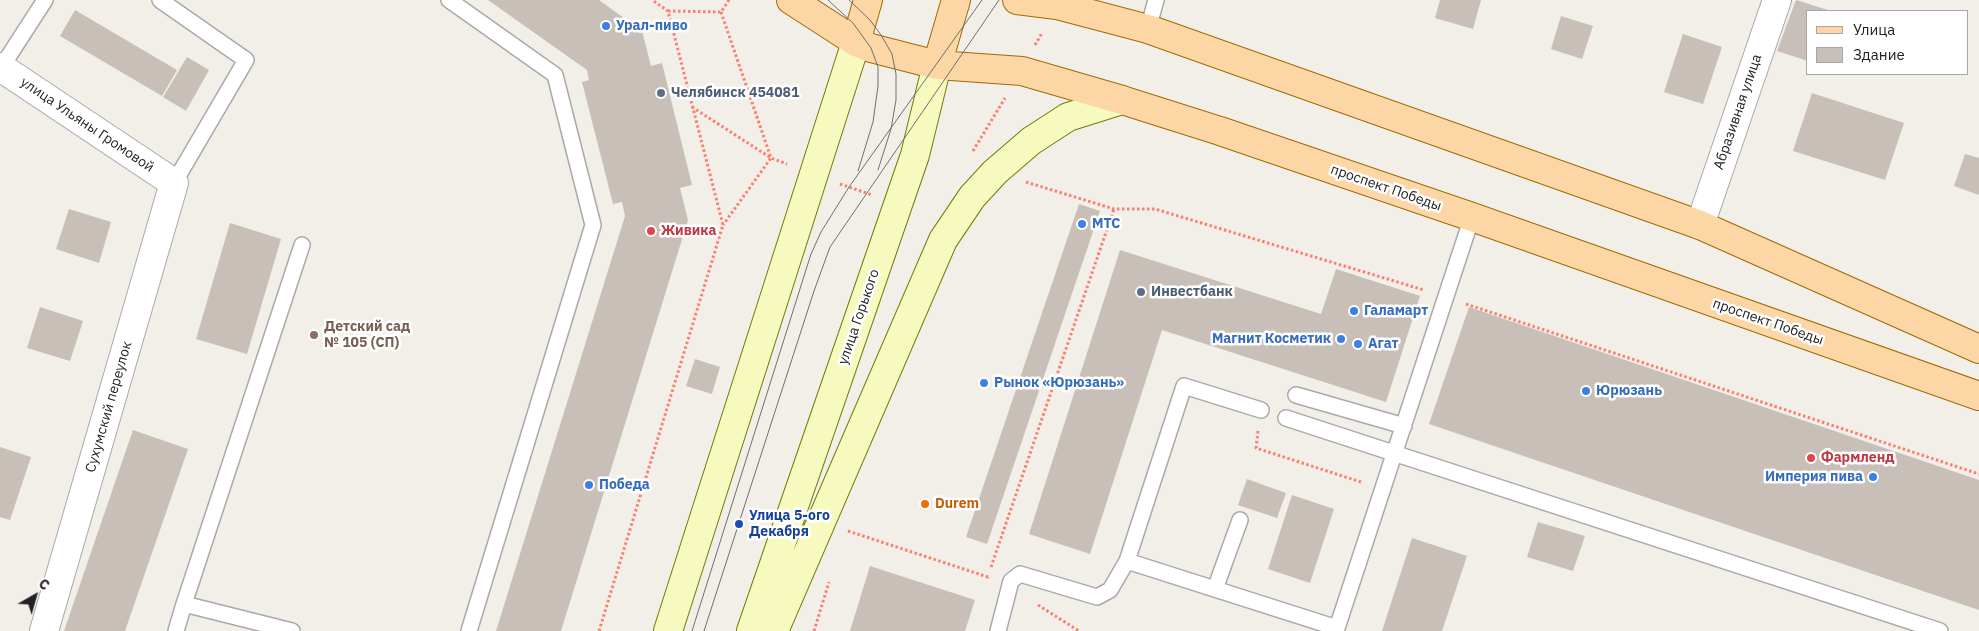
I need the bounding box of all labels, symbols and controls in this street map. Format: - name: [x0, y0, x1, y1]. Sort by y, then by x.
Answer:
- legend: [1806, 10, 1969, 75]
- place label: Урал-пиво: [616, 18, 688, 34]
- marker: Урал-пиво: [600, 20, 612, 32]
- text: Улица: [1853, 20, 1895, 39]
- text: Здание: [1853, 45, 1905, 64]
- street label: Абразивная улица: [1710, 52, 1766, 172]
- street label: улица Ульяны Громовой: [17, 74, 157, 176]
- place label: Челябинск 454081: [671, 85, 799, 101]
- marker: Челябинск 454081: [655, 87, 667, 99]
- street label: проспект Победы: [1328, 161, 1444, 215]
- place label: МТС: [1092, 216, 1120, 232]
- marker: МТС: [1076, 218, 1088, 230]
- place label: Живика: [661, 223, 716, 239]
- marker: Живика: [645, 225, 657, 237]
- street label: улица Горького: [835, 267, 883, 367]
- place label: Инвестбанк: [1151, 284, 1233, 300]
- marker: Инвестбанк: [1135, 286, 1147, 298]
- street label: проспект Победы: [1710, 295, 1826, 349]
- place label: Галамарт: [1364, 303, 1428, 319]
- marker: Галамарт: [1348, 305, 1360, 317]
- place label: Детский сад № 105 (СП): [324, 319, 410, 352]
- marker: Детский сад № 105 (СП): [308, 329, 320, 341]
- place label: Магнит Косметик: [1212, 331, 1331, 347]
- marker: Магнит Косметик: [1335, 333, 1347, 345]
- place label: Агат: [1368, 336, 1398, 352]
- marker: Агат: [1352, 338, 1364, 350]
- street label: Сухумский переулок: [82, 339, 136, 475]
- place label: Рынок «Юрюзань»: [994, 375, 1124, 391]
- marker: Рынок «Юрюзань»: [978, 377, 990, 389]
- place label: Юрюзань: [1596, 383, 1662, 399]
- marker: Юрюзань: [1580, 385, 1592, 397]
- place label: Фармленд: [1821, 450, 1894, 466]
- marker: Фармленд: [1805, 452, 1817, 464]
- place label: Империя пива: [1765, 469, 1863, 485]
- marker: Империя пива: [1867, 471, 1879, 483]
- place label: Победа: [599, 477, 650, 493]
- marker: Победа: [583, 479, 595, 491]
- place label: Durem: [935, 496, 979, 512]
- marker: Durem: [919, 498, 931, 510]
- place label: Улица 5-ого Декабря: [749, 508, 830, 540]
- marker: Улица 5-ого Декабря: [733, 518, 745, 530]
- north arrow: [10, 571, 60, 621]
- text: С: [35, 574, 53, 594]

